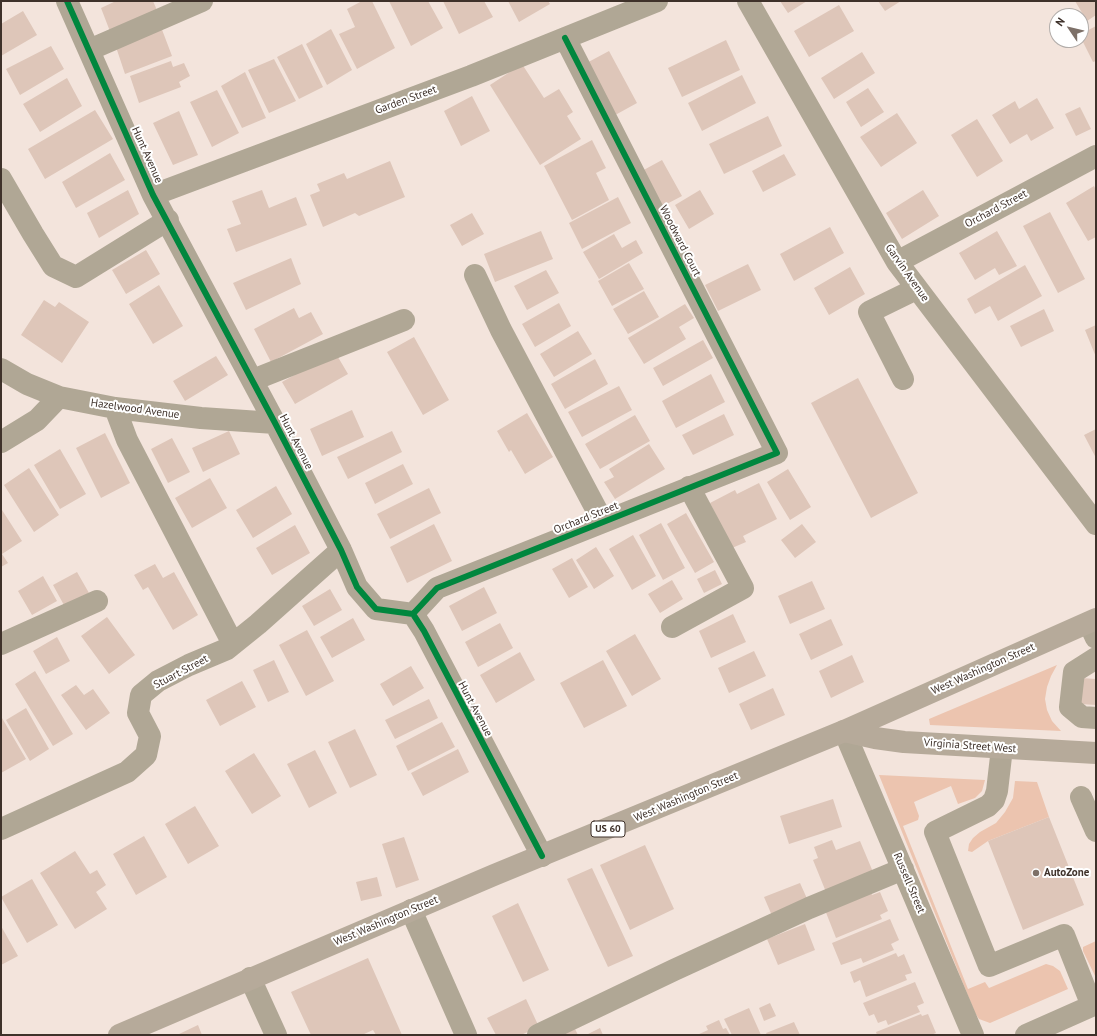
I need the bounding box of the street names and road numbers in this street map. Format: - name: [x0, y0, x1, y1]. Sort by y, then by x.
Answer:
- street label: Garden Street: [373, 83, 439, 117]
- street label: Hunt Avenue: [129, 125, 165, 185]
- street label: Orchard Street: [963, 187, 1029, 231]
- street label: Woodward Court: [656, 203, 704, 279]
- street label: Garvin Avenue: [882, 242, 932, 304]
- street label: Hazelwood Avenue: [90, 396, 180, 422]
- street label: Hunt Avenue: [276, 412, 316, 472]
- street label: Orchard Street: [552, 499, 620, 537]
- street label: West Washington Street: [929, 640, 1037, 698]
- street label: Stuart Street: [152, 652, 210, 692]
- street label: Hunt Avenue: [455, 679, 495, 739]
- street label: Virginia Street West: [923, 736, 1017, 756]
- street label: West Washington Street: [632, 769, 740, 825]
- road number: US 60: [591, 821, 625, 837]
- street label: Russell Street: [890, 851, 928, 915]
- street label: West Washington Street: [332, 893, 440, 949]

